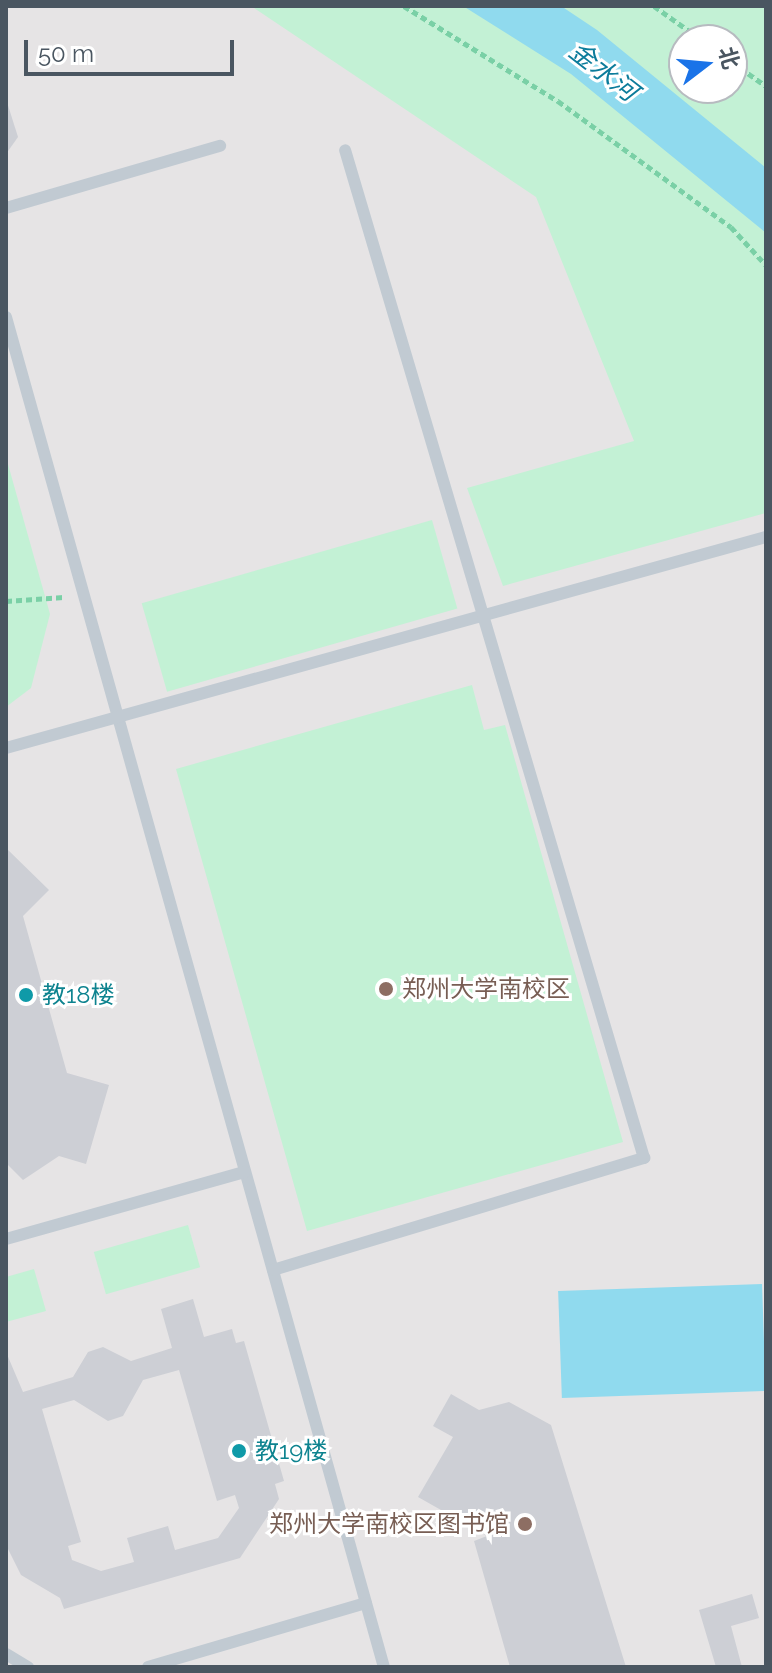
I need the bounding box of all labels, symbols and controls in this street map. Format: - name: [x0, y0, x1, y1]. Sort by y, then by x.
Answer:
- scale bar: [28, 24, 238, 74]
- north arrow: [668, 24, 748, 104]
- water label: 金水河: [563, 36, 643, 108]
- text: 50 m: [38, 39, 94, 68]
- text: 北: [714, 44, 745, 72]
- place label: 郑州大学南校区: [402, 975, 570, 1003]
- marker: 郑州大学南校区: [377, 980, 395, 998]
- place label: 教18楼: [42, 981, 115, 1009]
- marker: 教18楼: [17, 986, 35, 1004]
- place label: 教19楼: [255, 1437, 327, 1465]
- marker: 教19楼: [230, 1442, 248, 1460]
- place label: 郑州大学南校区图书馆: [269, 1510, 509, 1538]
- marker: 郑州大学南校区图书馆: [516, 1515, 534, 1533]

